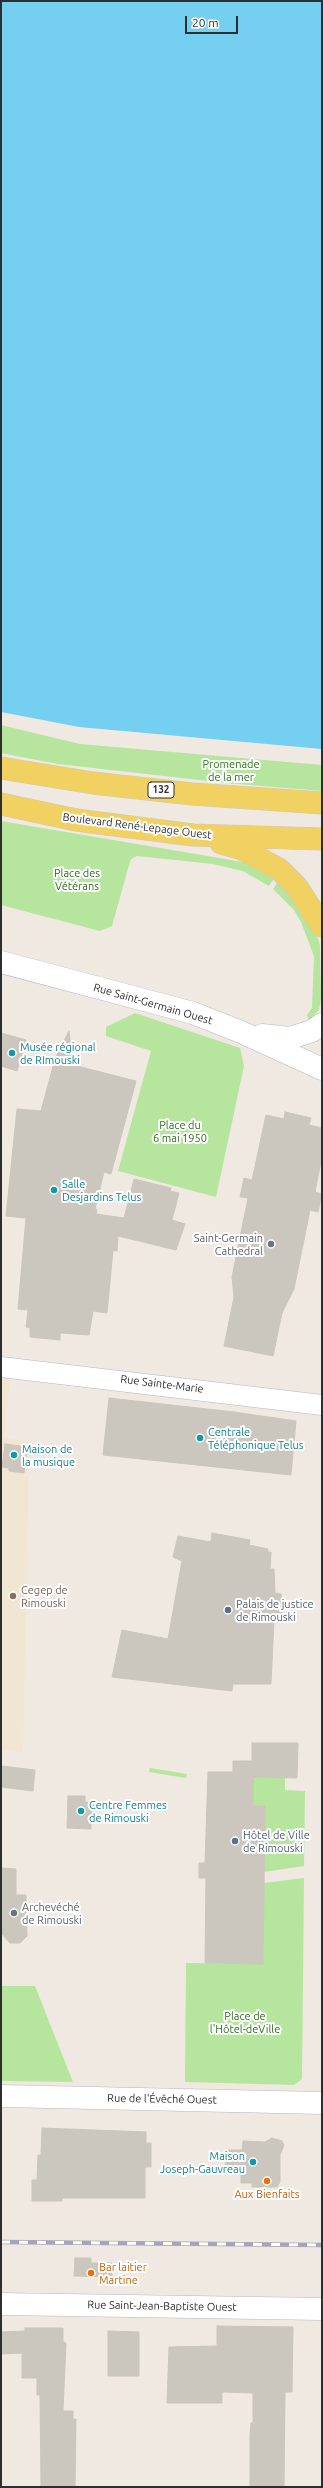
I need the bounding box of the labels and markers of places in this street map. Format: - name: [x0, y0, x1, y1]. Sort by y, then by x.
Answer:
- place label: Musée régional de RImouski: [20, 1040, 96, 1066]
- marker: Musée régional de RImouski: [7, 1048, 17, 1058]
- place label: Salle Desjardins Telus: [62, 1177, 141, 1203]
- marker: Salle Desjardins Telus: [49, 1185, 59, 1195]
- place label: Saint-Germain Cathedral: [194, 1231, 263, 1257]
- marker: Saint-Germain Cathedral: [266, 1239, 276, 1249]
- place label: Centrale Téléphonique Telus: [208, 1425, 304, 1451]
- marker: Centrale Téléphonique Telus: [195, 1433, 205, 1443]
- place label: Maison de la musique: [22, 1442, 75, 1468]
- marker: Maison de la musique: [9, 1450, 19, 1460]
- place label: Cegep de Rimouski: [21, 1583, 68, 1609]
- marker: Cegep de Rimouski: [8, 1591, 18, 1601]
- place label: Palais de justice de Rimouski: [236, 1597, 314, 1623]
- marker: Palais de justice de Rimouski: [223, 1605, 233, 1615]
- place label: Centre Femmes de Rimouski: [89, 1798, 167, 1824]
- marker: Centre Femmes de Rimouski: [76, 1806, 86, 1816]
- place label: Hôtel de Ville de Rimouski: [243, 1828, 310, 1854]
- marker: Hôtel de Ville de Rimouski: [230, 1836, 240, 1846]
- place label: Archevéché de Rimouski: [22, 1900, 82, 1926]
- marker: Archevéché de Rimouski: [9, 1908, 19, 1918]
- place label: Maison Joseph-Gauvreau: [160, 2149, 245, 2175]
- marker: Maison Joseph-Gauvreau: [248, 2157, 258, 2167]
- marker: Aux Bienfaits: [262, 2176, 272, 2186]
- place label: Aux Bienfaits: [234, 2187, 300, 2201]
- place label: Bar laitier Martine: [99, 2260, 147, 2286]
- marker: Bar laitier Martine: [86, 2268, 96, 2278]

